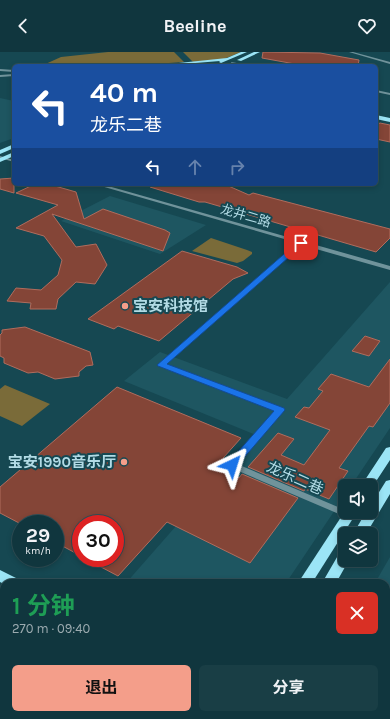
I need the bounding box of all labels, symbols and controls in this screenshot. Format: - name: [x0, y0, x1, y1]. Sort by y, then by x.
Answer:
- icon: back: [12, 15, 34, 37]
- text: Beeline: [164, 15, 226, 37]
- icon: heart: [356, 15, 378, 37]
- text: 40 m: [90, 76, 158, 109]
- icon: left: [24, 80, 76, 132]
- text: 龙乐二巷: [90, 114, 162, 136]
- icon: left: [142, 156, 164, 178]
- icon: ahead: [184, 156, 206, 178]
- icon: right: [226, 156, 248, 178]
- street label: 龙井二路: [219, 201, 273, 230]
- pin: [284, 226, 318, 260]
- icon: arrive: [290, 232, 312, 254]
- place label: 宝安科技馆: [133, 297, 208, 315]
- marker: 宝安科技馆: [120, 301, 130, 311]
- position arrow: [211, 444, 253, 486]
- place label: 宝安1990音乐厅: [8, 453, 116, 471]
- marker: 宝安1990音乐厅: [119, 457, 129, 467]
- street label: 龙乐二巷: [264, 458, 326, 498]
- map controls: [338, 479, 378, 567]
- button: sound: [338, 479, 378, 519]
- speed limit sign: 30: [72, 515, 124, 567]
- text: 29: [26, 524, 50, 547]
- button: layers: [338, 527, 378, 567]
- text: km/h: [25, 545, 51, 557]
- text: 1 分钟: [12, 592, 75, 620]
- button: close: [336, 592, 378, 634]
- text: 270 m · 09:40: [12, 621, 90, 636]
- button: 退出: [12, 665, 191, 711]
- button: 分享: [199, 665, 378, 711]

